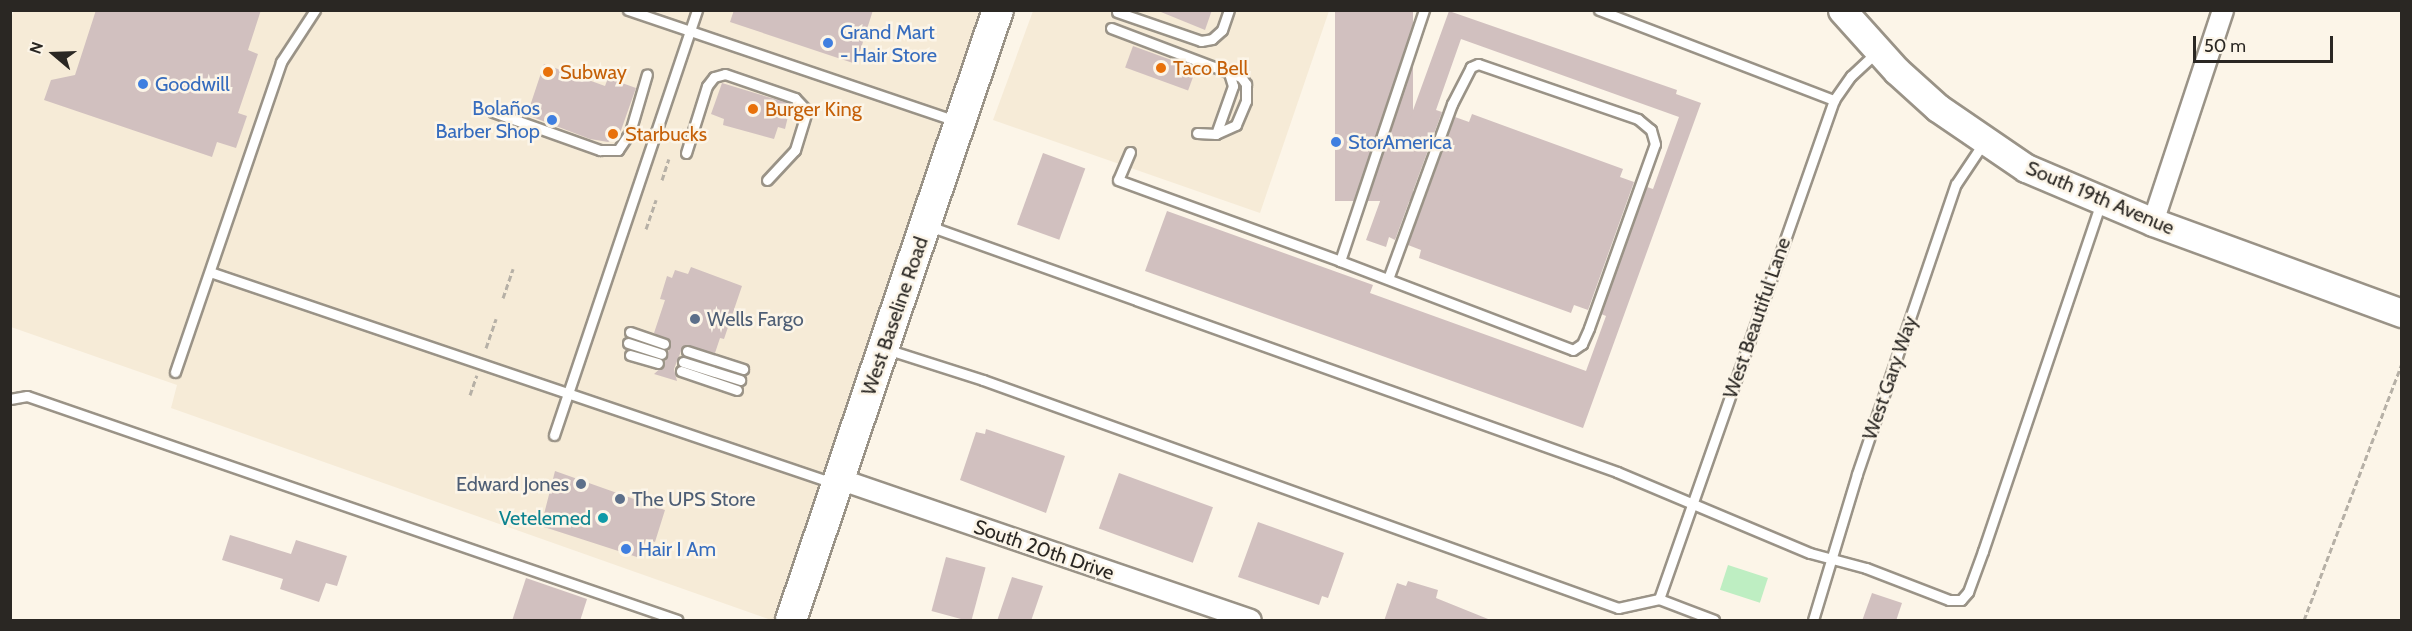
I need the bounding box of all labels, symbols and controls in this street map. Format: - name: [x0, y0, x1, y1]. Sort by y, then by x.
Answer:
- place label: Grand Mart - Hair Store: [840, 20, 937, 67]
- north arrow: [24, 24, 84, 84]
- scale bar: [2196, 24, 2336, 62]
- text: 50 m: [2204, 35, 2246, 57]
- marker: Grand Mart - Hair Store: [821, 36, 835, 50]
- text: N: [26, 40, 47, 56]
- place label: Taco Bell: [1173, 56, 1248, 80]
- place label: Subway: [560, 60, 627, 84]
- marker: Taco Bell: [1154, 61, 1168, 75]
- marker: Subway: [541, 65, 555, 79]
- place label: Goodwill: [155, 72, 230, 96]
- marker: Goodwill: [136, 77, 150, 91]
- place label: Bolaños Barber Shop: [435, 96, 540, 143]
- place label: Burger King: [765, 97, 862, 121]
- marker: Burger King: [746, 102, 760, 116]
- marker: Bolaños Barber Shop: [545, 113, 559, 127]
- place label: Starbucks: [625, 122, 707, 146]
- marker: Starbucks: [606, 127, 620, 141]
- place label: StorAmerica: [1348, 130, 1452, 154]
- marker: StorAmerica: [1329, 135, 1343, 149]
- street label: South 19th Avenue: [2022, 156, 2178, 240]
- street label: West Baseline Road: [857, 234, 933, 398]
- street label: West Beautiful Lane: [1718, 234, 1796, 402]
- place label: Wells Fargo: [707, 307, 804, 331]
- marker: Wells Fargo: [688, 312, 702, 326]
- street label: West Gary Way: [1858, 313, 1922, 443]
- place label: Edward Jones: [456, 472, 569, 496]
- marker: Edward Jones: [574, 477, 588, 491]
- place label: The UPS Store: [632, 487, 756, 511]
- marker: The UPS Store: [613, 492, 627, 506]
- place label: Vetelemed: [499, 506, 591, 530]
- marker: Vetelemed: [596, 511, 610, 525]
- street label: South 20th Drive: [971, 515, 1117, 585]
- place label: Hair I Am: [638, 537, 716, 561]
- marker: Hair I Am: [619, 542, 633, 556]

